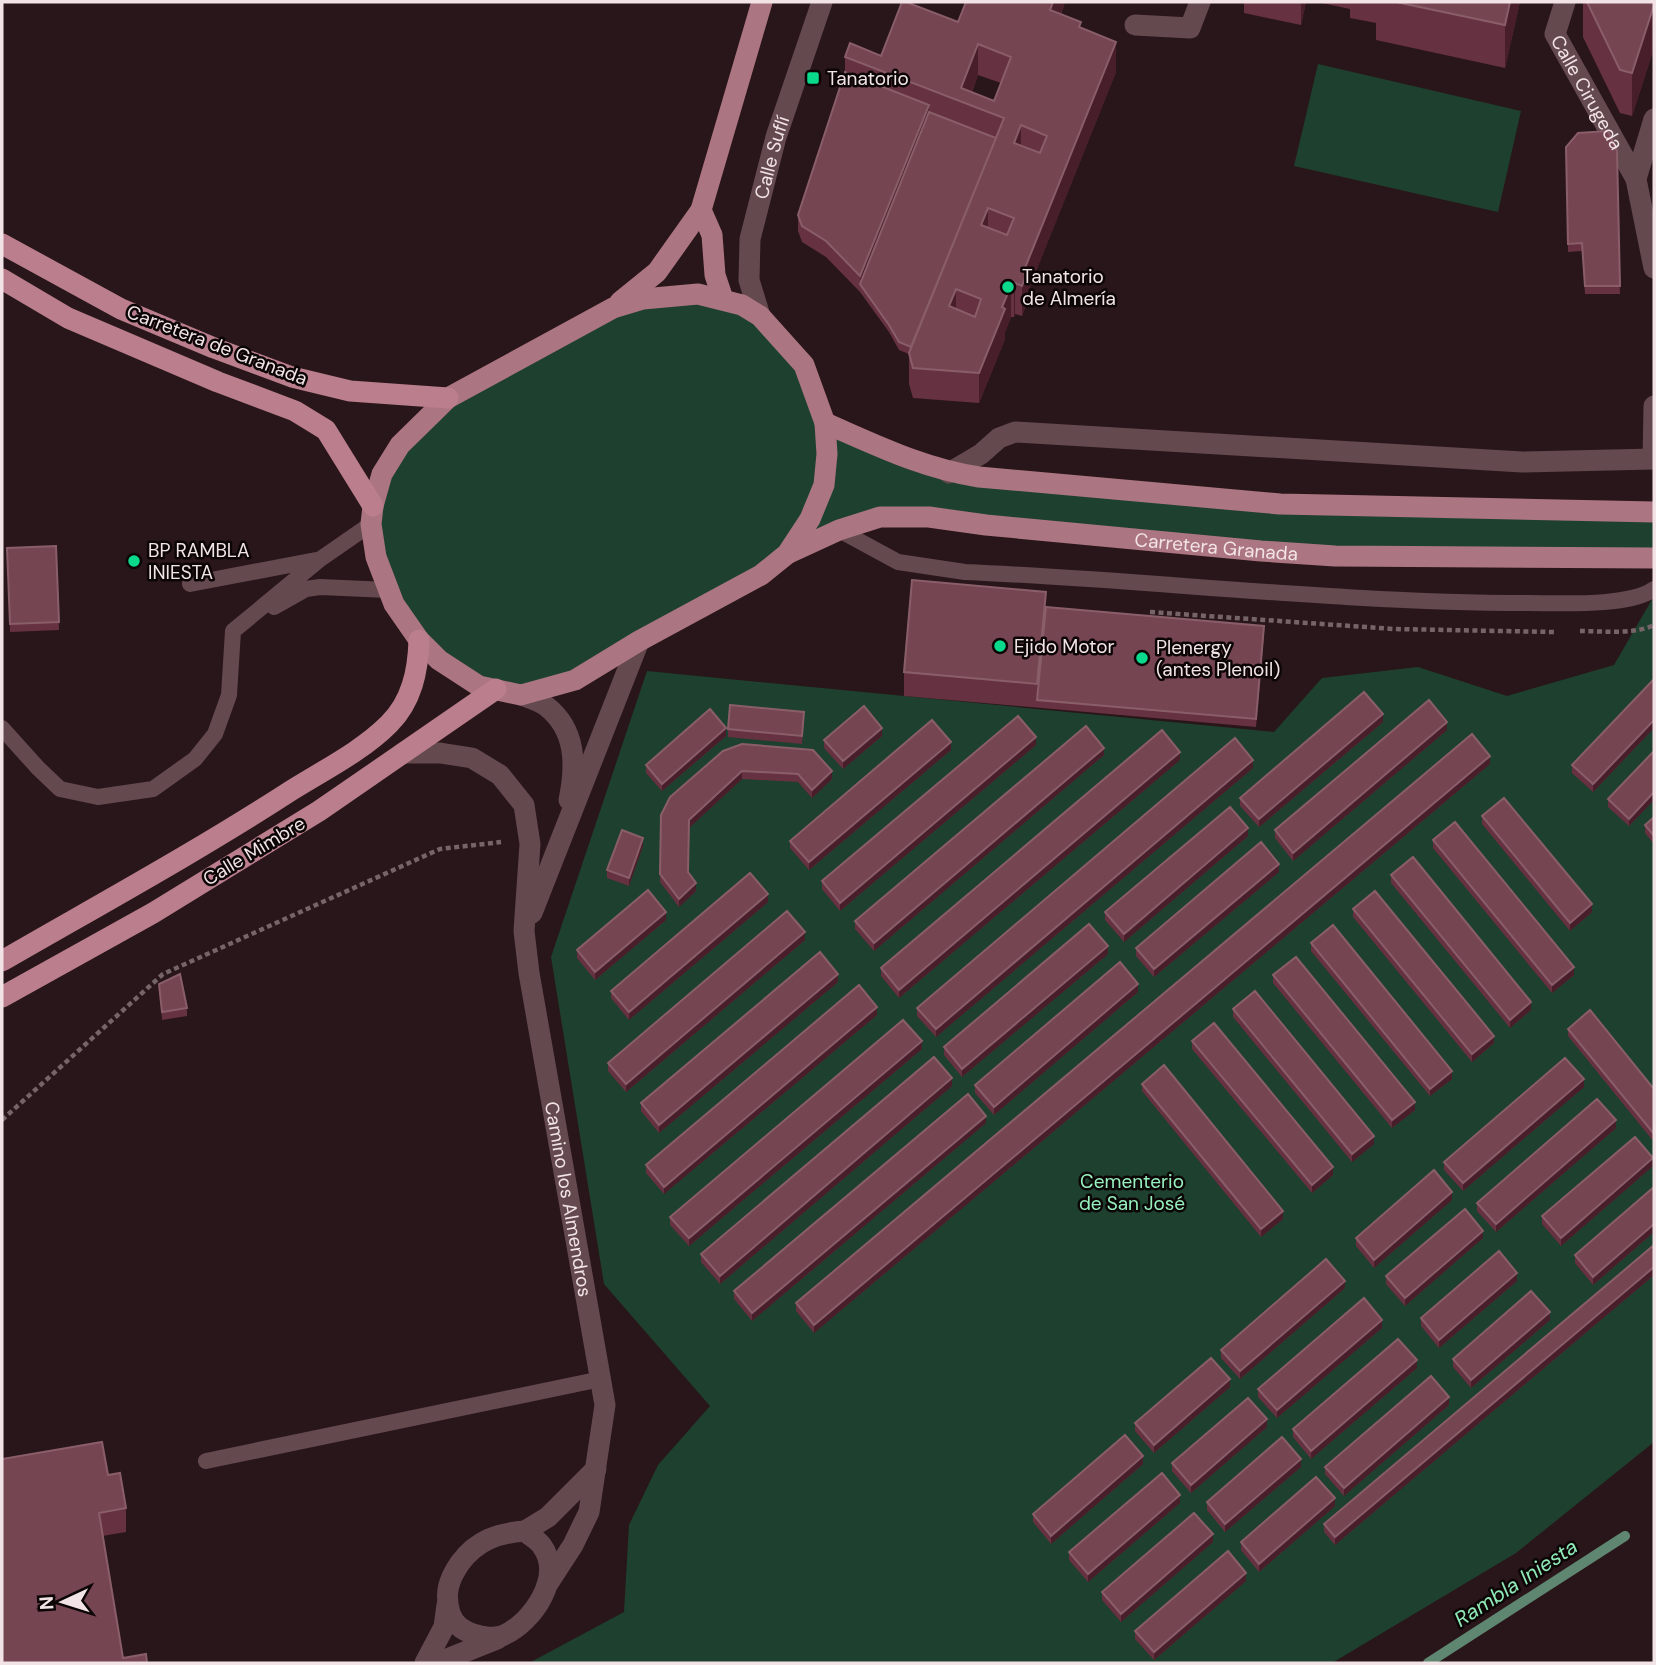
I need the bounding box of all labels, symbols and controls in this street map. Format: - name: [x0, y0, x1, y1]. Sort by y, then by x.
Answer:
- street label: Calle Cirugeda: [1545, 30, 1629, 154]
- place label: Tanatorio: [827, 66, 909, 91]
- marker: Tanatorio: [805, 70, 821, 86]
- street label: Calle Suflí: [748, 112, 795, 202]
- place label: Tanatorio de Almería: [1022, 264, 1116, 311]
- marker: Tanatorio de Almería: [1000, 279, 1016, 295]
- street label: Carretera de Granada: [123, 299, 311, 391]
- street label: Carretera Granada: [1134, 527, 1299, 566]
- place label: BP RAMBLA INIESTA: [148, 538, 250, 585]
- marker: BP RAMBLA INIESTA: [126, 553, 142, 569]
- place label: Ejido Motor: [1014, 634, 1115, 659]
- place label: Plenergy (antes Plenoil): [1156, 635, 1280, 682]
- marker: Ejido Motor: [992, 638, 1008, 654]
- marker: Plenergy (antes Plenoil): [1134, 650, 1150, 666]
- street label: Calle Mimbre: [198, 811, 310, 891]
- street label: Camino los Almendros: [539, 1099, 598, 1299]
- park label: Cementerio de San José: [1079, 1169, 1185, 1216]
- water label: Rambla Iniesta: [1449, 1533, 1583, 1633]
- north arrow: [28, 1567, 98, 1637]
- text: N: [34, 1595, 59, 1611]

